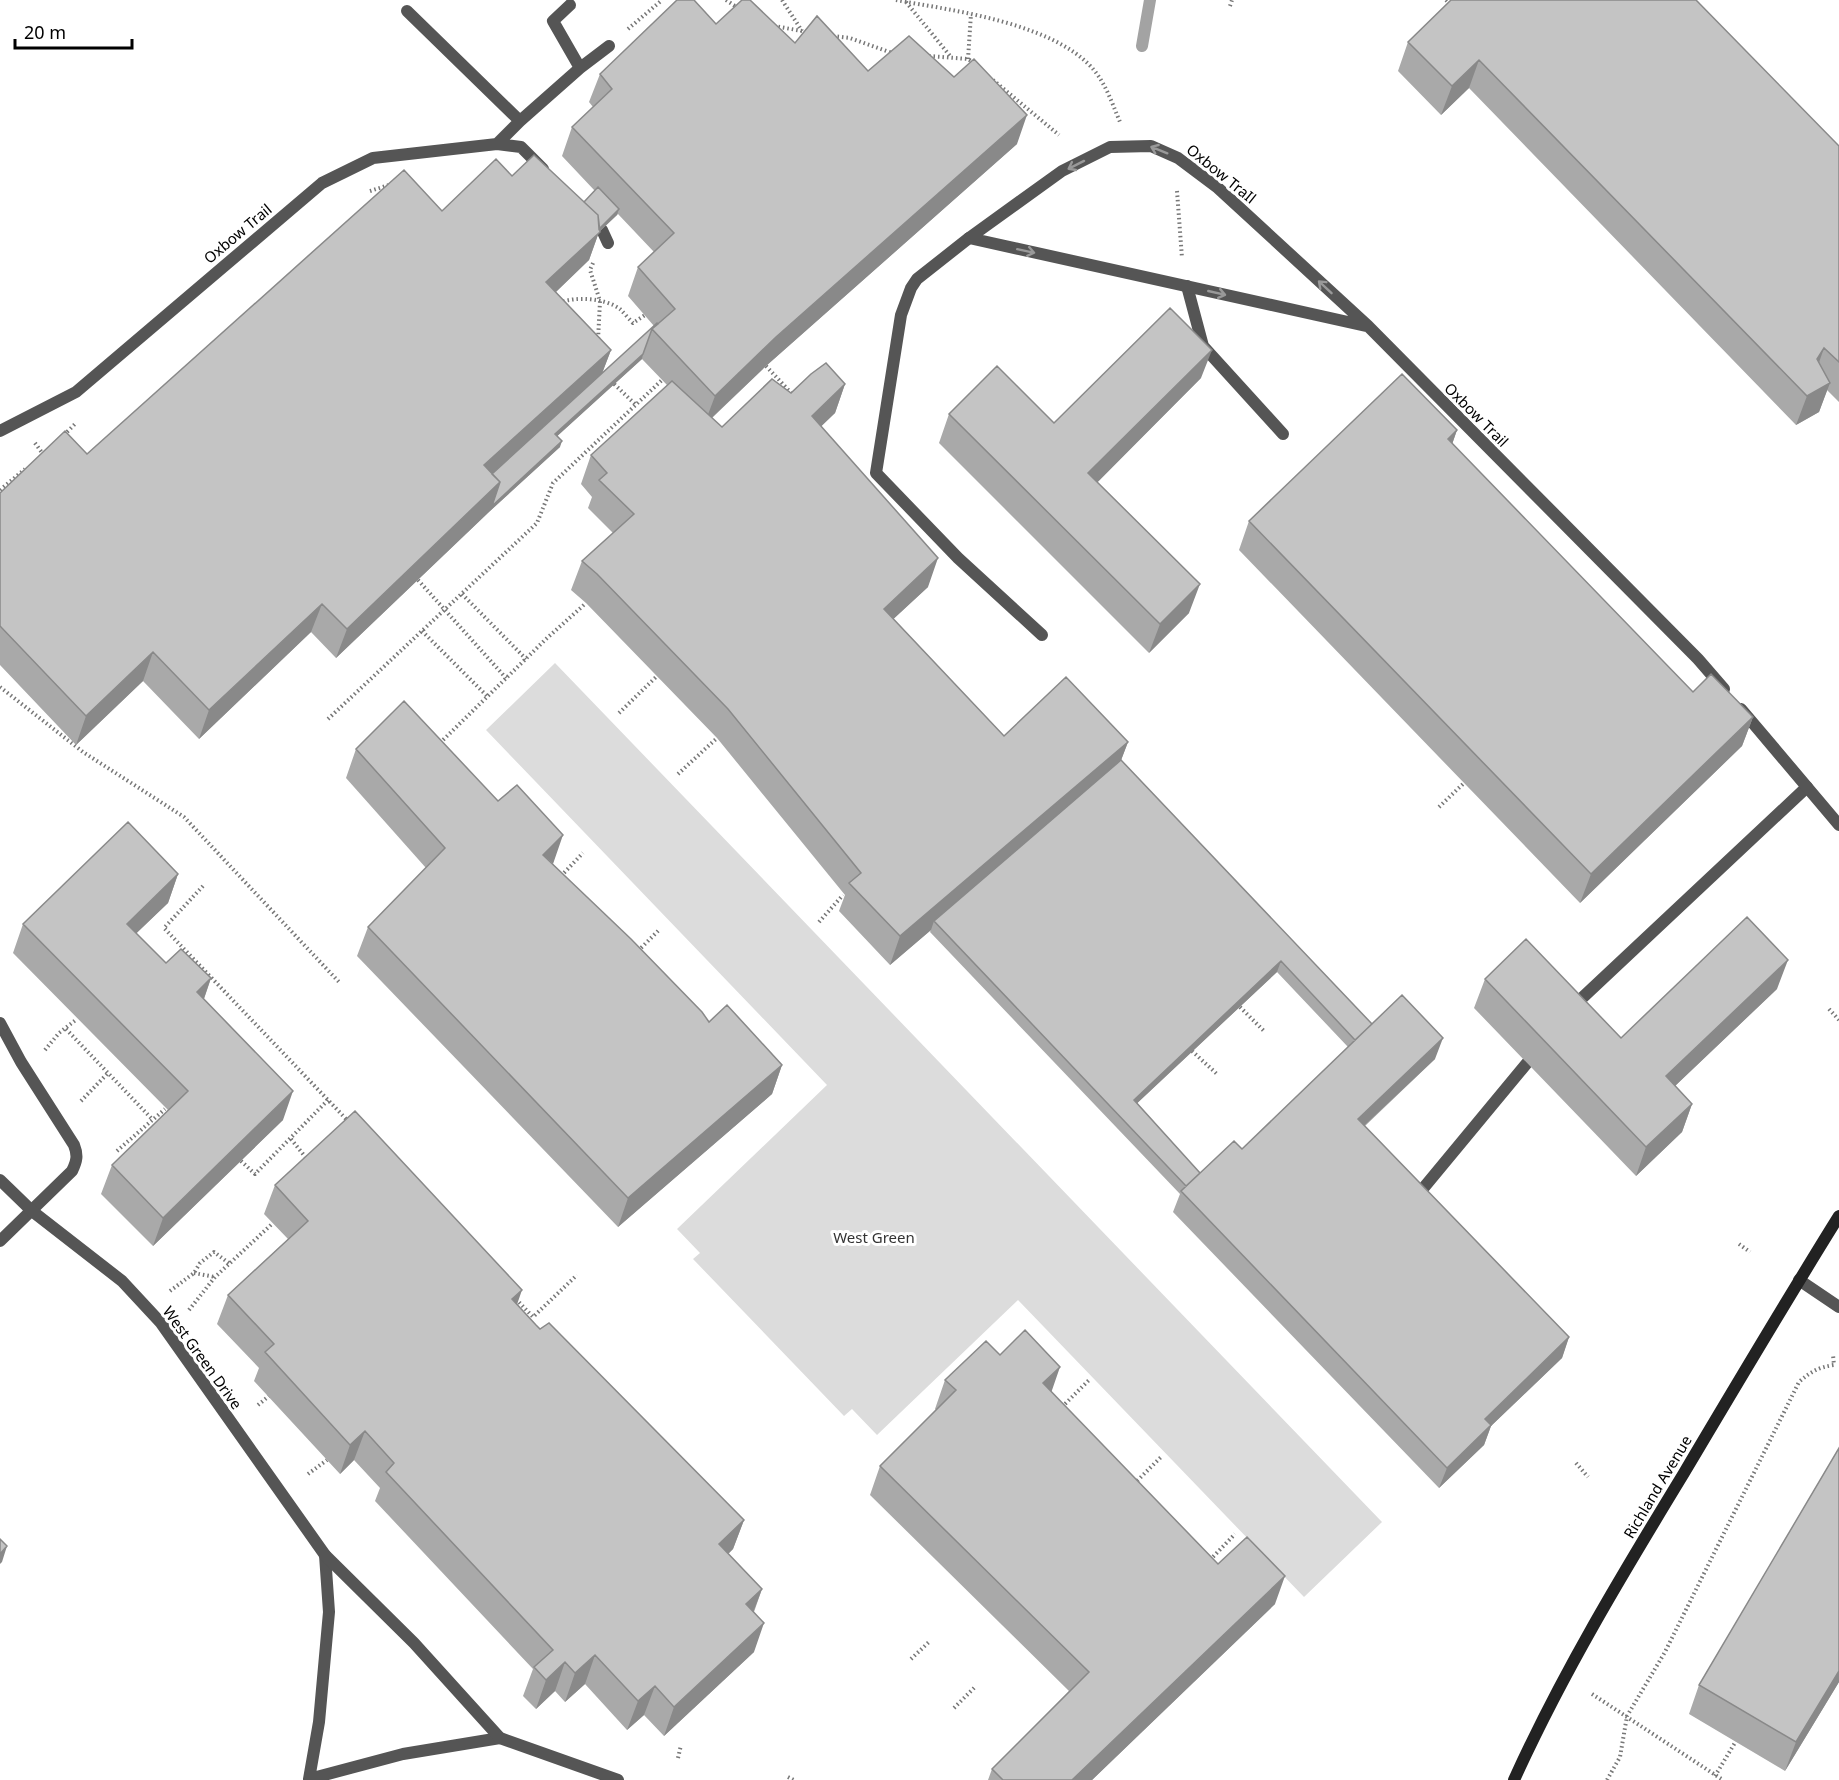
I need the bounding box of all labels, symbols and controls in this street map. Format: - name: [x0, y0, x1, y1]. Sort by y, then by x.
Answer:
- scale bar: [15, 12, 132, 50]
- text: 20 m: [24, 20, 66, 44]
- street label: Oxbow TraIl: [1183, 139, 1261, 207]
- one-way arrow: [1150, 144, 1169, 155]
- one-way arrow: [1067, 160, 1085, 171]
- street label: Oxbow Trail: [199, 199, 276, 268]
- one-way arrow: [1016, 246, 1035, 257]
- one-way arrow: [1317, 280, 1332, 294]
- one-way arrow: [1207, 287, 1226, 299]
- street label: Oxbow Trail: [1440, 378, 1513, 451]
- park label: West Green: [833, 1227, 915, 1247]
- street label: West Green Drive: [159, 1302, 247, 1413]
- street label: Richland Avenue: [1618, 1431, 1696, 1542]

